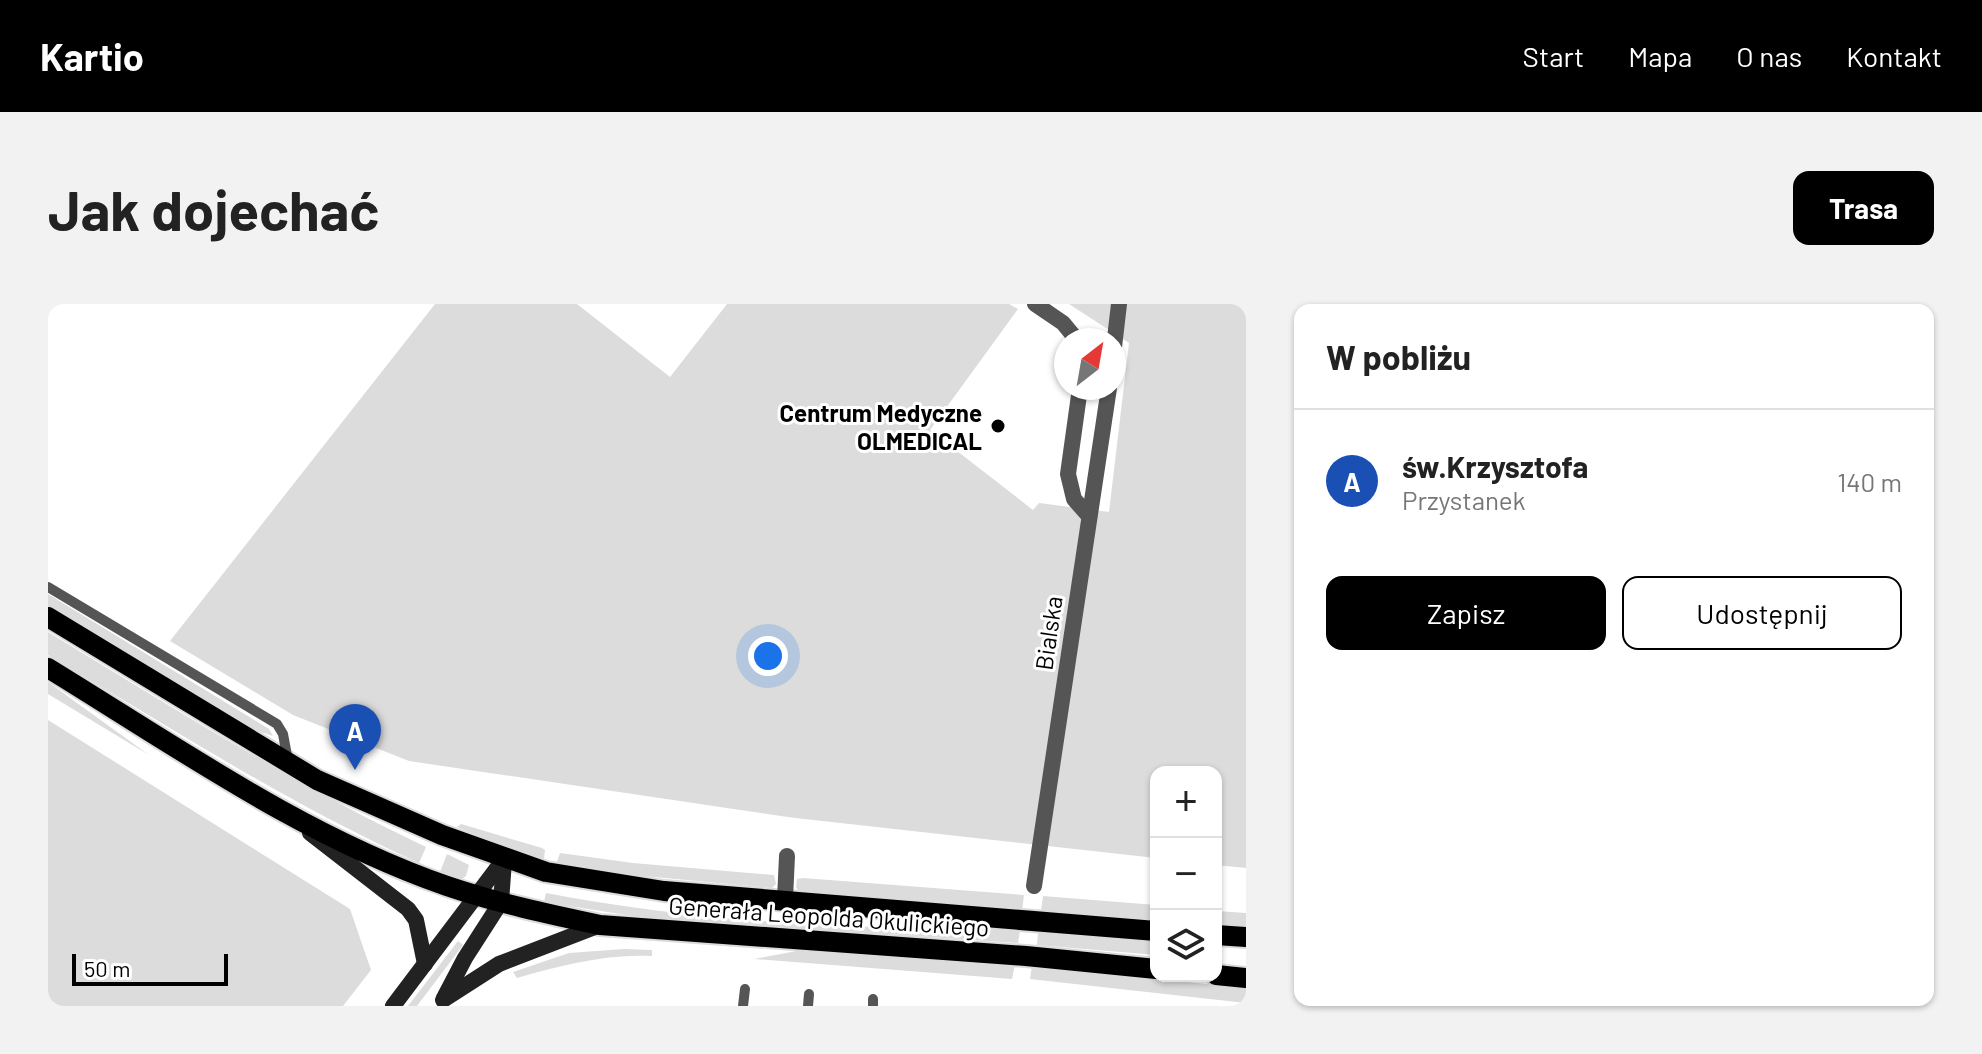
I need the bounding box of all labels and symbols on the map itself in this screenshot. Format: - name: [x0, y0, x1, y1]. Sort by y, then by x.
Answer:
- north arrow: [1054, 328, 1126, 400]
- place label: Centrum Medyczne OLMEDICAL: [780, 398, 982, 455]
- marker: Centrum Medyczne OLMEDICAL: [989, 417, 1007, 435]
- street label: Bialska: [1028, 594, 1068, 672]
- your location: [748, 636, 788, 676]
- pin: A: [329, 704, 381, 770]
- street label: Generała Leopolda Okulickiego: [668, 890, 990, 942]
- scale bar: [72, 950, 228, 986]

